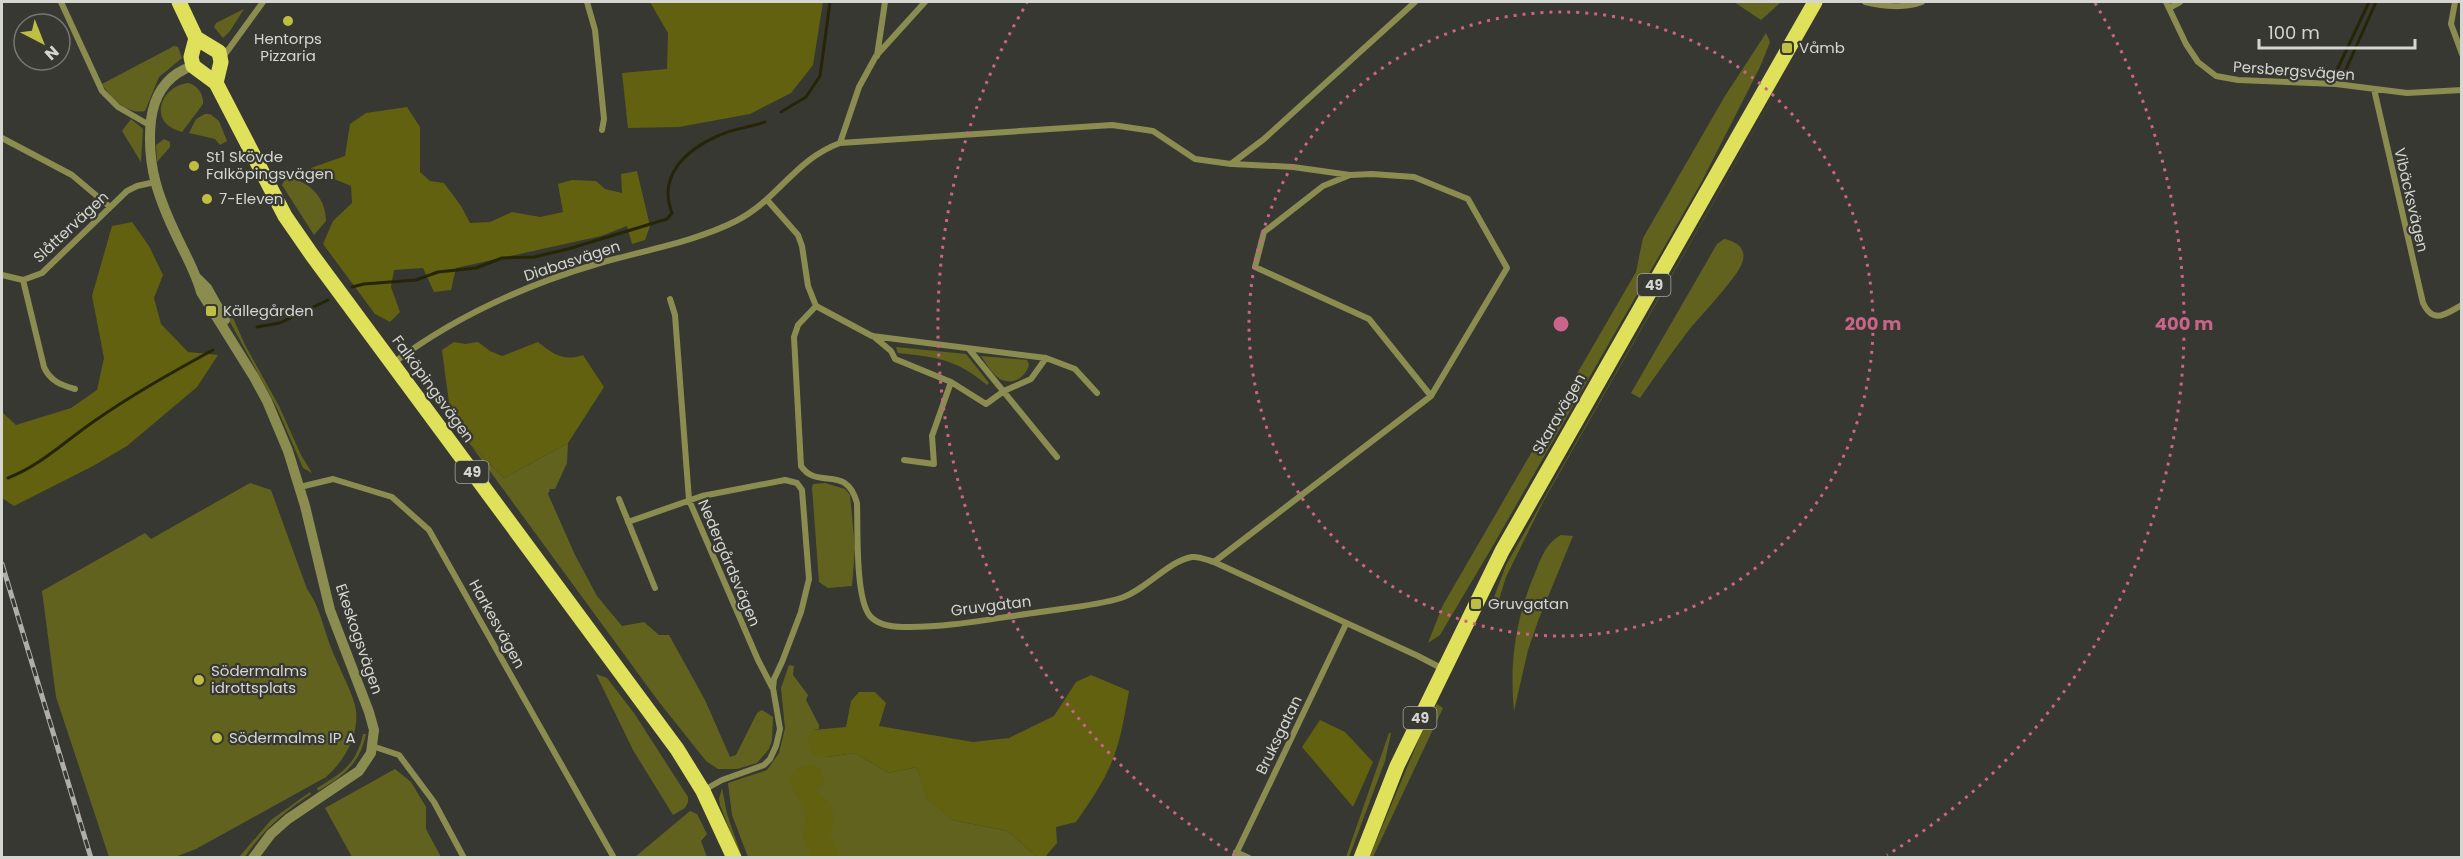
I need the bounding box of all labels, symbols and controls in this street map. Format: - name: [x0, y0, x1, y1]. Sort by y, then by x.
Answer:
- north arrow: [12, 12, 72, 72]
- scale bar: [2259, 12, 2415, 50]
- marker: Hentorps Pizzaria: [281, 14, 295, 28]
- text: 100 m: [2268, 20, 2320, 45]
- place label: Hentorps Pizzaria: [254, 28, 322, 66]
- place label: Våmb: [1799, 37, 1845, 58]
- text: N: [40, 40, 64, 65]
- marker: Våmb: [1780, 41, 1794, 55]
- street label: Persbergsvägen: [2232, 56, 2356, 85]
- place label: St1 Skövde Falköpingsvägen: [206, 146, 334, 184]
- street label: Vibäcksvägen: [2389, 146, 2434, 254]
- marker: St1 Skövde Falköpingsvägen: [187, 159, 201, 173]
- street label: Slåttervägen: [28, 186, 113, 267]
- place label: 7-Eleven: [219, 188, 283, 209]
- marker: 7-Eleven: [200, 192, 214, 206]
- street label: Diabasvägen: [521, 235, 623, 286]
- road number: 49: [1638, 274, 1670, 296]
- place label: Källegården: [223, 300, 314, 321]
- marker: Källegården: [204, 304, 218, 318]
- text: 200 m: [1845, 311, 1901, 336]
- text: 400 m: [2155, 311, 2213, 336]
- centre of rings: [1551, 314, 1571, 334]
- street label: Falköpingsvägen: [387, 331, 479, 447]
- street label: Skaravägen: [1527, 370, 1590, 458]
- road number: 49: [456, 461, 488, 483]
- street label: Nedergårdsvägen: [693, 496, 766, 630]
- street label: Harkesvägen: [464, 576, 531, 672]
- street label: Ekeskogsvägen: [331, 581, 388, 697]
- street label: Gruvgatan: [950, 590, 1032, 621]
- place label: Gruvgatan: [1488, 593, 1569, 614]
- marker: Gruvgatan: [1469, 597, 1483, 611]
- place label: Södermalms idrottsplats: [211, 660, 307, 698]
- marker: Södermalms idrottsplats: [192, 673, 206, 687]
- street label: Bruksgatan: [1250, 692, 1307, 778]
- road number: 49: [1404, 707, 1436, 729]
- place label: Södermalms IP A: [229, 727, 356, 748]
- marker: Södermalms IP A: [210, 731, 224, 745]

